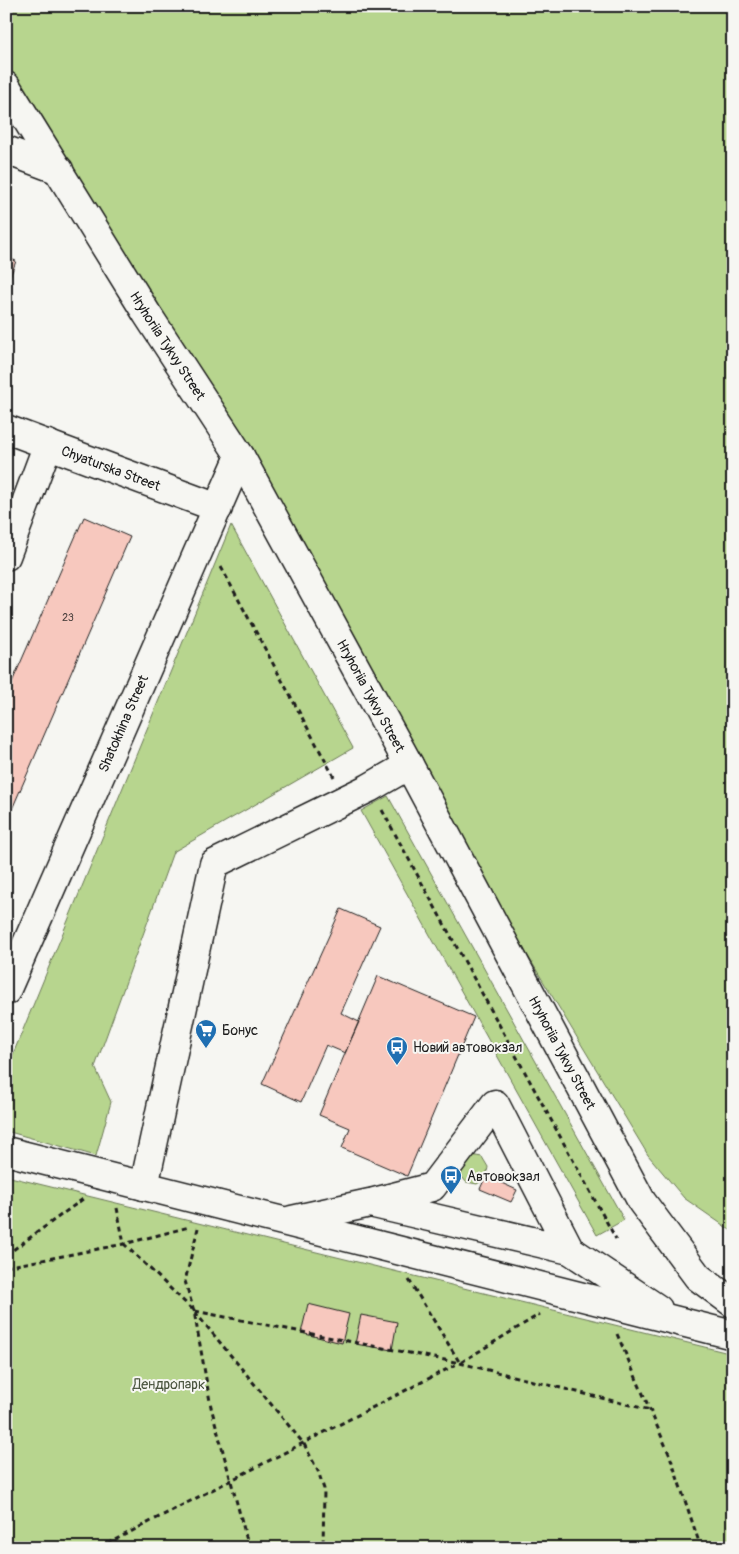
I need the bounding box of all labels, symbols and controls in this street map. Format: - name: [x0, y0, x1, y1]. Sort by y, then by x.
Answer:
- street label: Hryhoriia Tykvy Street: [127, 288, 210, 403]
- street label: Chyaturska Street: [59, 442, 163, 494]
- house number: 23: [62, 611, 74, 624]
- street label: Hryhoriia Tykvy Street: [333, 636, 409, 755]
- street label: Shatokhina Street: [94, 672, 152, 775]
- street label: Hryhoriia Tykvy Street: [525, 993, 600, 1113]
- supermarket icon: Бонус: [194, 1018, 218, 1049]
- place label: Бонус: [222, 1022, 258, 1039]
- bus stop icon: Новий автовокзал: [385, 1035, 409, 1066]
- place label: Новий автовокзал: [413, 1039, 522, 1056]
- bus stop icon: Автовокзал: [439, 1164, 463, 1195]
- place label: Автовокзал: [467, 1168, 540, 1185]
- park label: Дендропарк: [132, 1376, 205, 1393]

